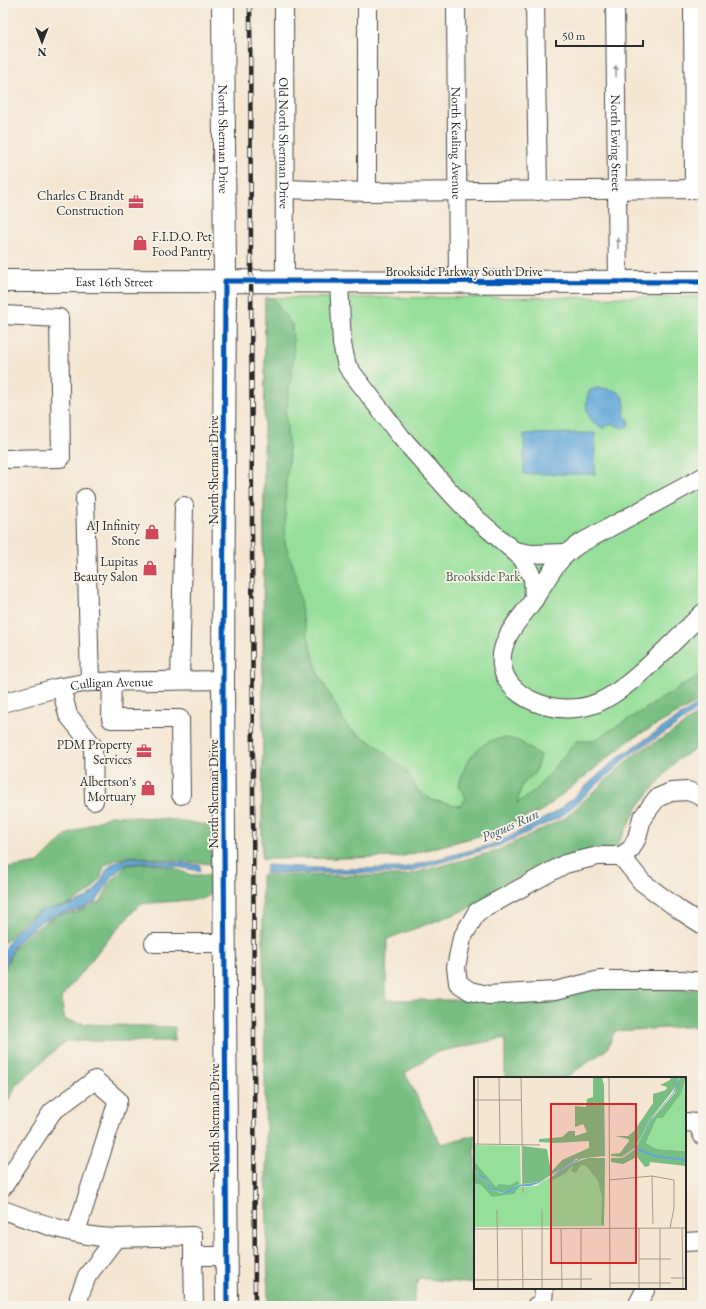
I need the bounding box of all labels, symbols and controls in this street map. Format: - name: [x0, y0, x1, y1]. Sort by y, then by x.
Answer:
- north arrow: [22, 22, 62, 62]
- scale bar: [556, 22, 643, 48]
- text: 50 m: [562, 28, 586, 44]
- text: N: [37, 45, 46, 59]
- one-way arrow: [613, 64, 619, 77]
- street label: Old North Sherman Drive: [276, 77, 293, 209]
- street label: North Sherman Drive: [215, 84, 233, 194]
- street label: North Kealing Avenue: [448, 87, 466, 199]
- street label: North Ewing Street: [607, 94, 626, 192]
- place label: Charles C Brandt Construction: [37, 187, 124, 219]
- office icon: Charles C Brandt Construction: [127, 193, 145, 211]
- place label: F.I.D.O. Pet Food Pantry: [152, 228, 213, 260]
- shop icon: F.I.D.O. Pet Food Pantry: [131, 234, 149, 252]
- one-way arrow: [615, 236, 621, 249]
- street label: Brookside Parkway South Drive: [385, 263, 543, 280]
- street label: East 16th Street: [75, 273, 153, 290]
- street label: North Sherman Drive: [205, 415, 222, 525]
- place label: AJ Infinity Stone: [85, 517, 140, 549]
- shop icon: AJ Infinity Stone: [143, 523, 161, 541]
- place label: Lupitas Beauty Salon: [73, 553, 138, 585]
- shop icon: Lupitas Beauty Salon: [141, 559, 159, 577]
- park label: Brookside Park: [446, 568, 521, 585]
- street label: Culligan Avenue: [69, 673, 153, 694]
- place label: PDM Property Services: [57, 736, 132, 768]
- street label: North Sherman Drive: [205, 739, 222, 849]
- office icon: PDM Property Services: [135, 742, 153, 760]
- place label: Albertson's Mortuary: [78, 773, 136, 805]
- shop icon: Albertson's Mortuary: [139, 779, 157, 797]
- water label: Pogues Run: [478, 804, 542, 846]
- street label: North Sherman Drive: [206, 1063, 223, 1173]
- inset map: [474, 1077, 686, 1289]

